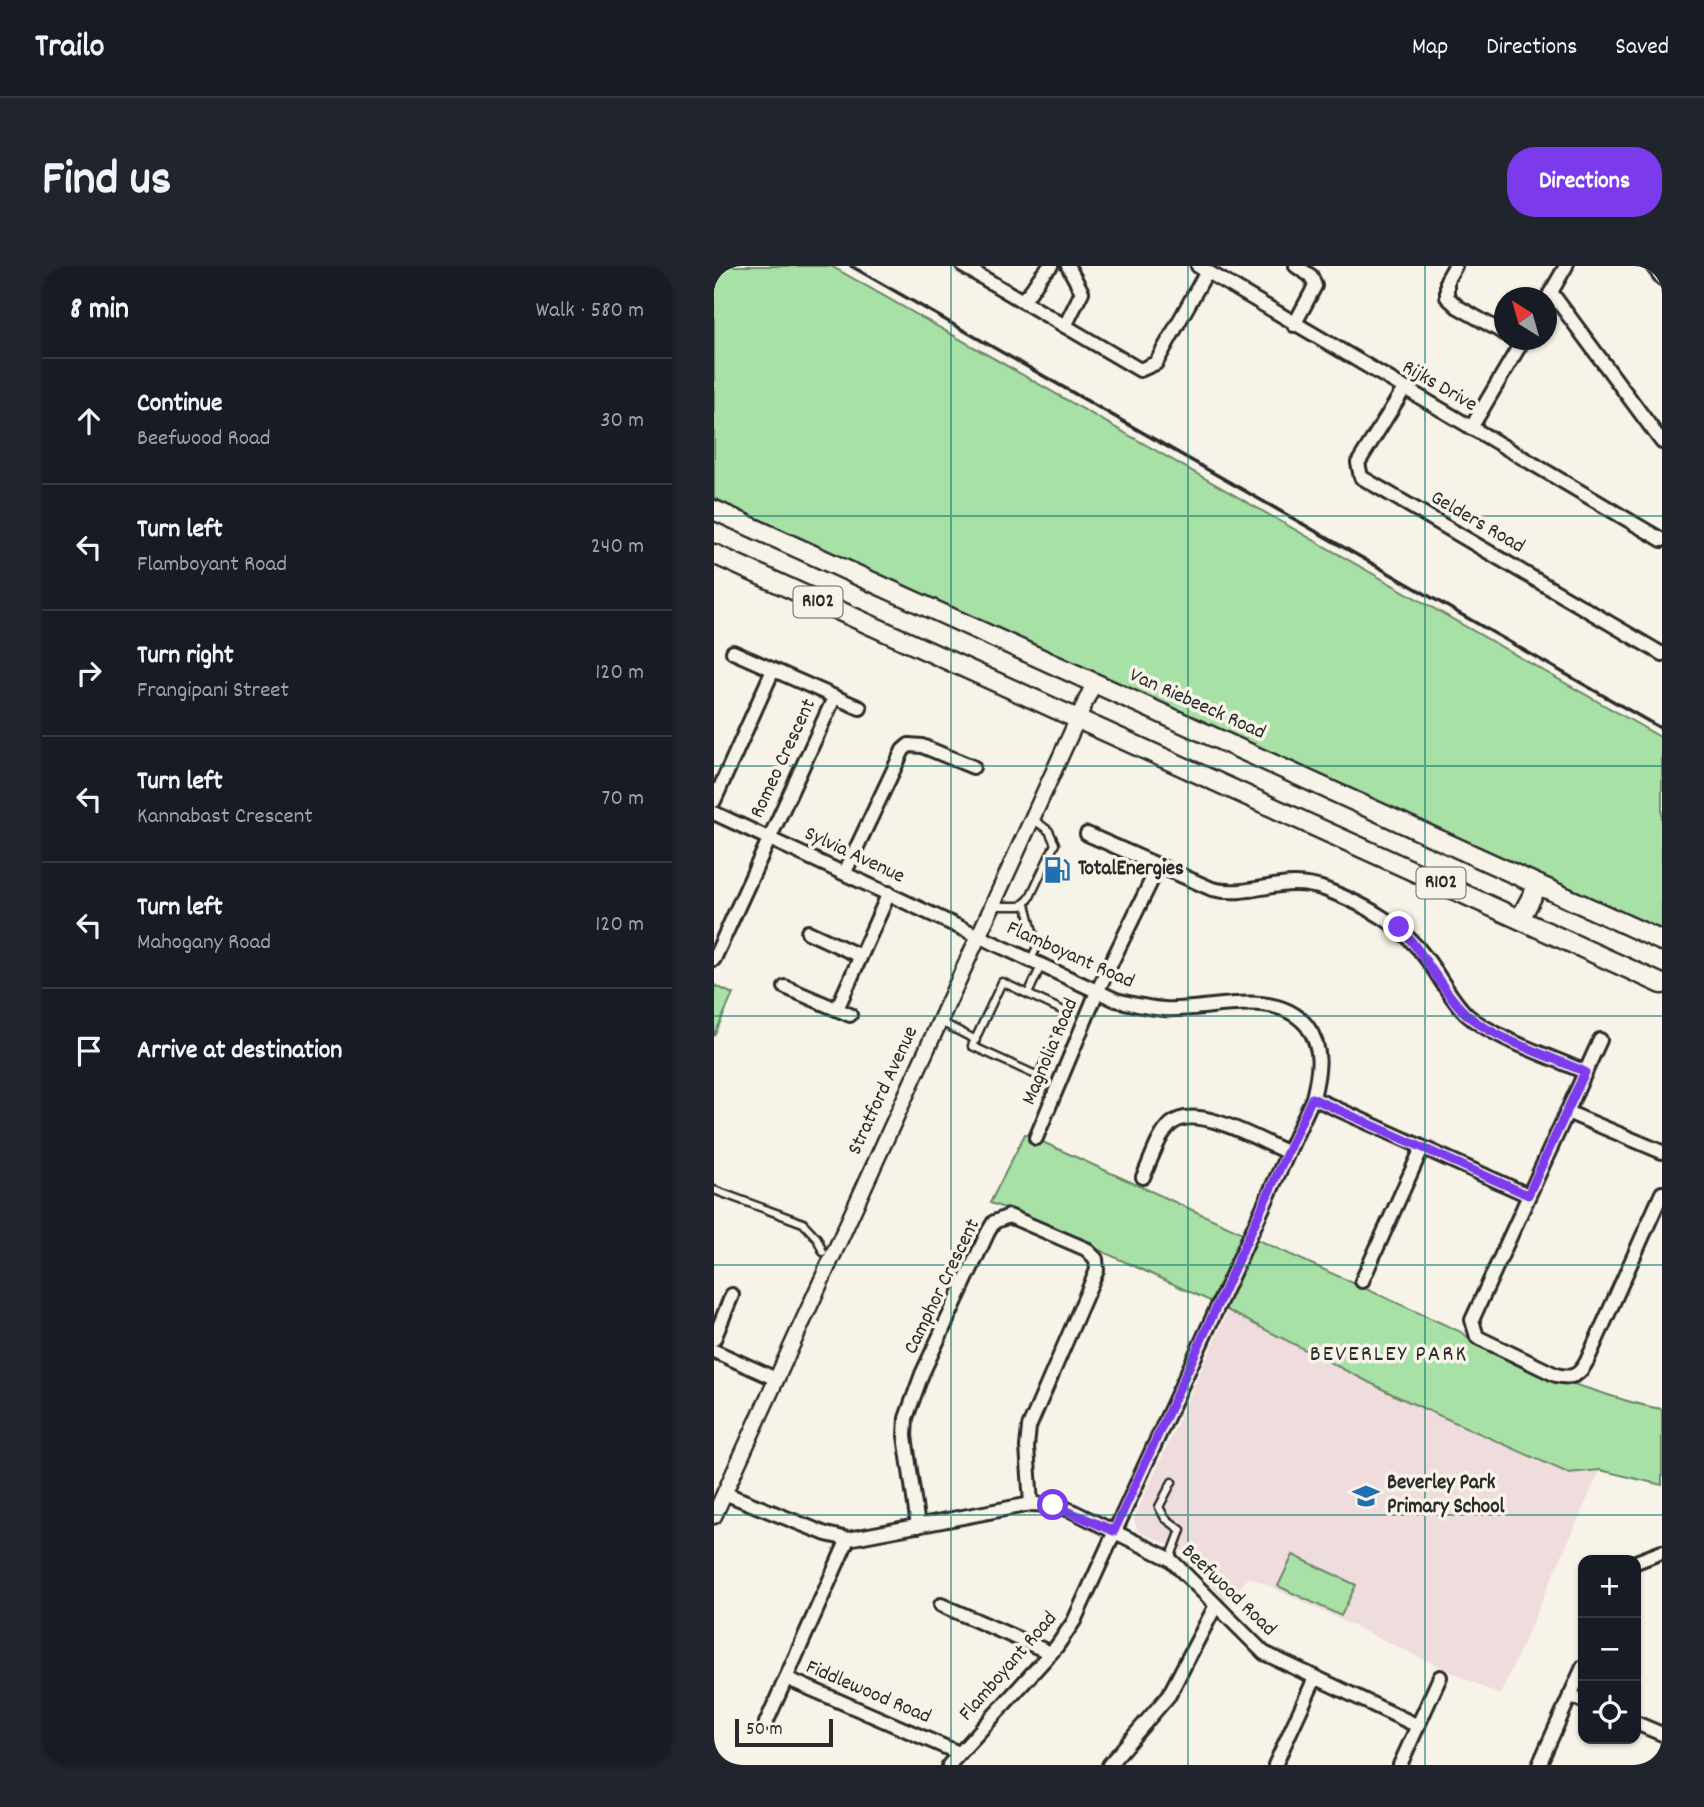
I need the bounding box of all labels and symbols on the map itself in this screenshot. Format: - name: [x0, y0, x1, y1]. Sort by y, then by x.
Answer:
- north arrow: [1494, 287, 1557, 350]
- street label: Rijks Drive: [1396, 353, 1482, 421]
- street label: Gelders Road: [1424, 484, 1530, 562]
- road number: R102: [794, 586, 842, 618]
- street label: Van Riebeeck Road: [1124, 662, 1270, 748]
- street label: Romeo Crescent: [743, 694, 825, 824]
- street label: Sylvia Avenue: [799, 820, 909, 892]
- fuel station icon: TotalEnergies: [1042, 855, 1072, 885]
- place label: TotalEnergies: [1078, 855, 1184, 885]
- road number: R102: [1416, 868, 1466, 898]
- route end: [1383, 911, 1414, 942]
- street label: Flamboyant Road: [1001, 914, 1139, 998]
- street label: Magnolia Road: [1015, 994, 1087, 1110]
- street label: Stratford Avenue: [841, 1022, 927, 1160]
- street label: Camphor Crescent: [897, 1214, 989, 1360]
- district label: BEVERLEY PARK: [1310, 1339, 1468, 1372]
- place label: Beverley Park Primary School: [1387, 1469, 1506, 1523]
- school or university icon: Beverley Park Primary School: [1351, 1481, 1381, 1511]
- route start: [1037, 1489, 1068, 1520]
- street label: Beefwood Road: [1174, 1538, 1282, 1644]
- street label: Flamboyant Road: [953, 1605, 1065, 1729]
- street label: Fiddlewood Road: [801, 1653, 935, 1733]
- scale bar: [735, 1716, 833, 1748]

